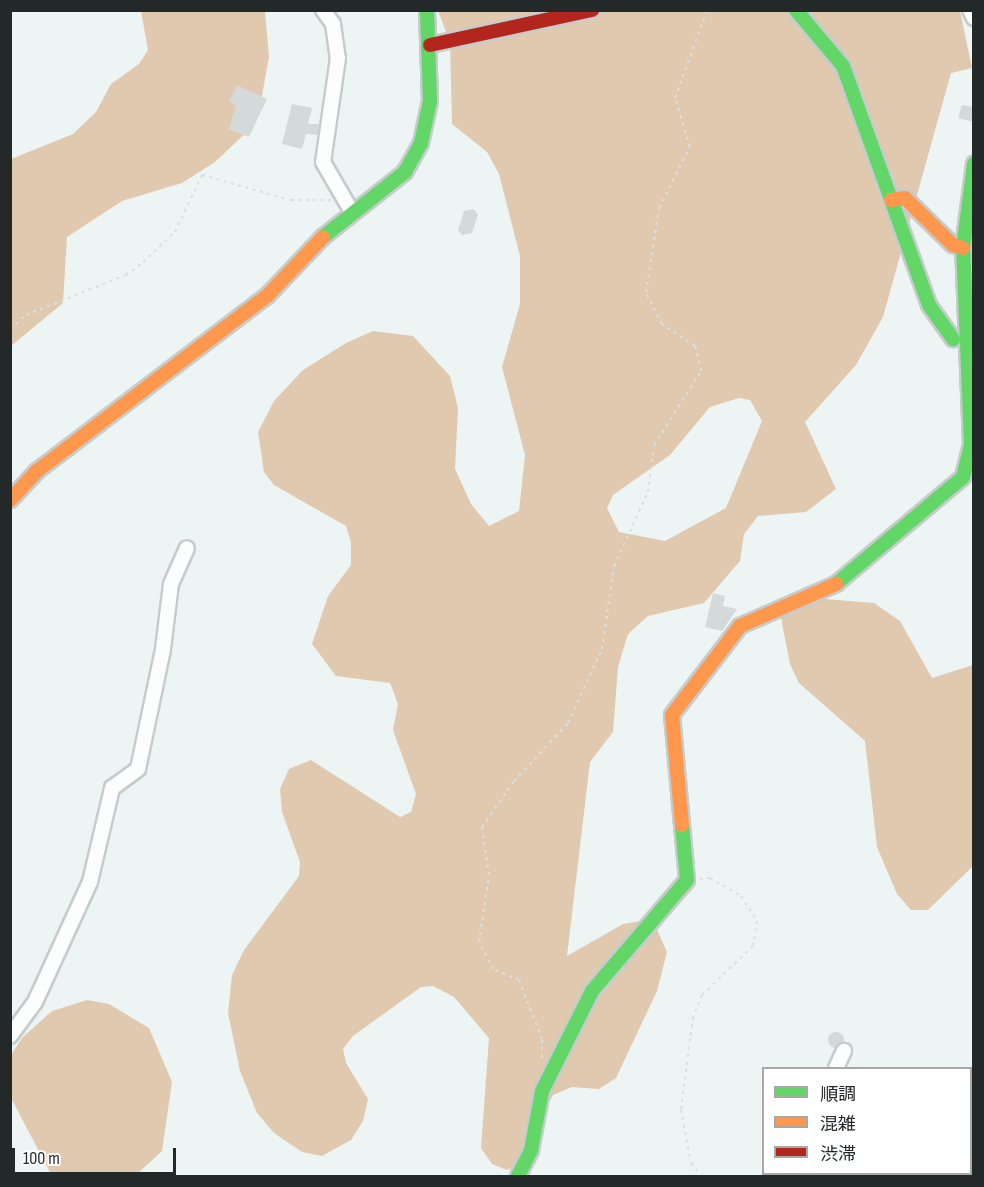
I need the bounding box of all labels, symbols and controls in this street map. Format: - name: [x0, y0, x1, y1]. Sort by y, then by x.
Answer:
- legend: [762, 1067, 972, 1175]
- text: 順調: [820, 1084, 856, 1105]
- text: 混雑: [820, 1114, 856, 1135]
- scale bar: [15, 1136, 178, 1174]
- text: 渋滞: [820, 1144, 856, 1165]
- text: 100 m: [23, 1148, 60, 1169]

